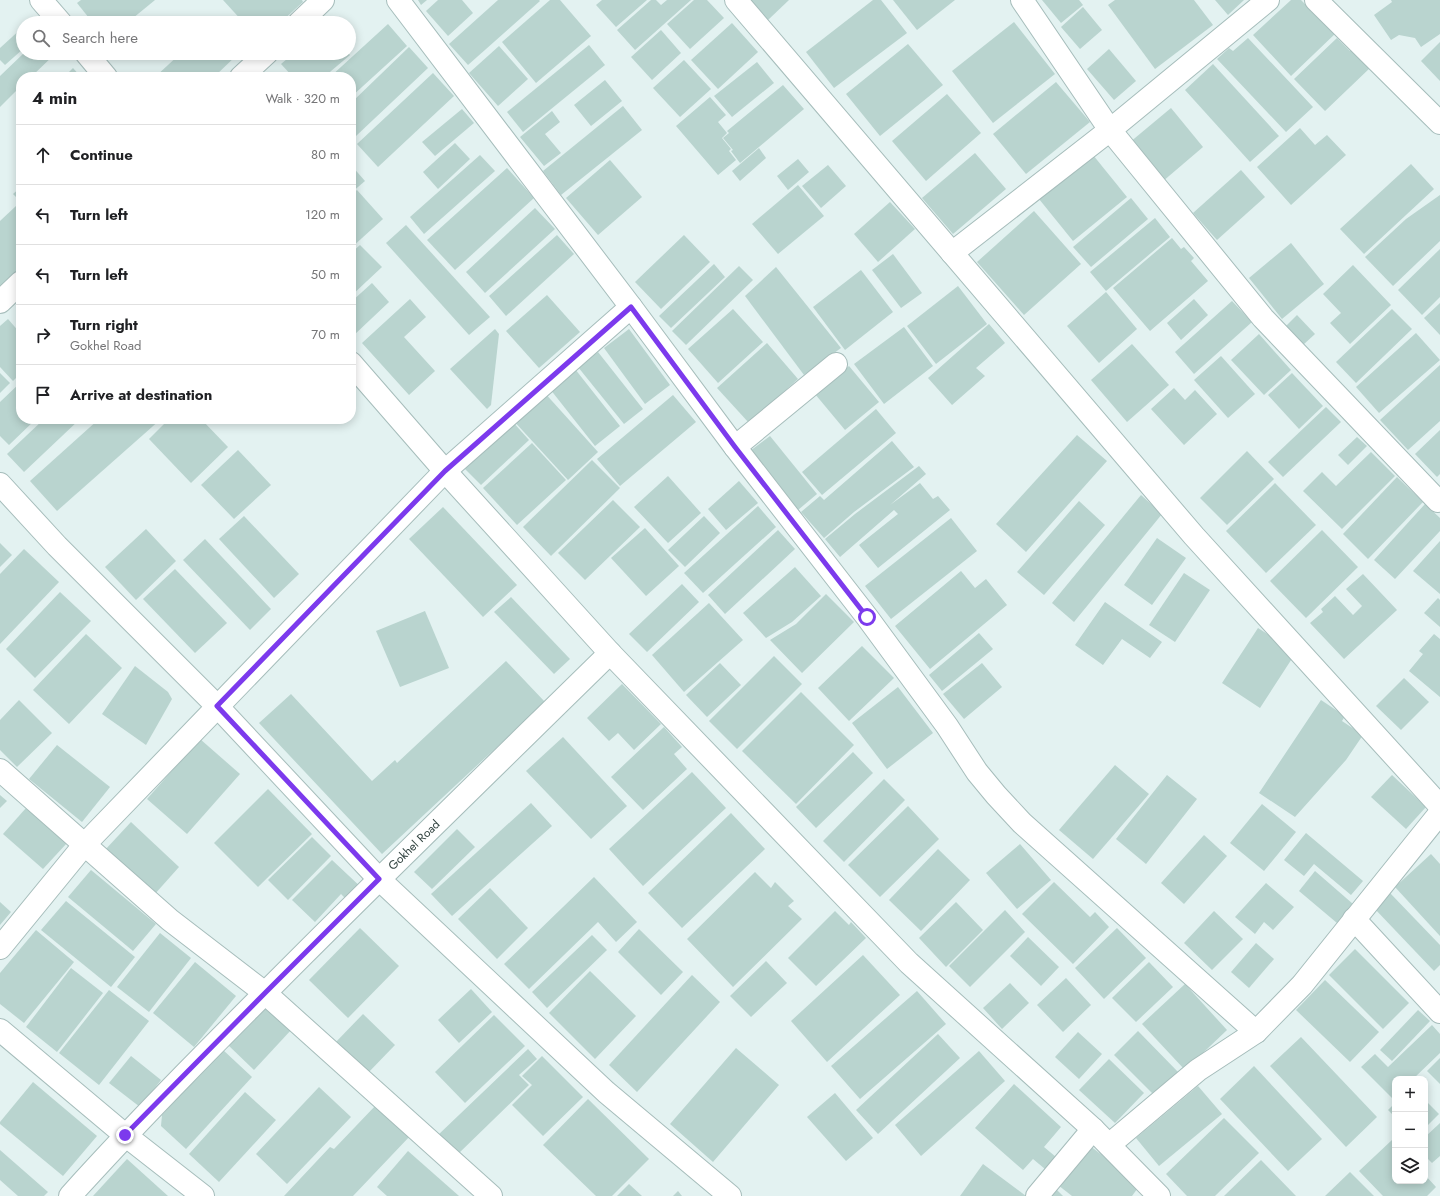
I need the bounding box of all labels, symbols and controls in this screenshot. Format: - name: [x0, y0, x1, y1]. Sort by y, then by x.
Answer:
- search box: [16, 16, 356, 60]
- icon: search: [30, 27, 52, 49]
- text: Search here: [62, 27, 138, 49]
- text: 4 min: [32, 86, 77, 110]
- text: Walk · 320 m: [265, 89, 340, 108]
- icon: ahead: [32, 144, 54, 166]
- text: Continue: [70, 144, 133, 166]
- text: 80 m: [311, 145, 340, 164]
- icon: left: [32, 204, 54, 226]
- text: Turn left: [70, 204, 128, 226]
- text: 120 m: [305, 205, 340, 224]
- icon: left: [32, 264, 54, 286]
- text: Turn left: [70, 264, 128, 286]
- text: 50 m: [311, 265, 340, 284]
- text: Turn right: [70, 314, 138, 336]
- icon: right: [32, 324, 54, 346]
- text: 70 m: [311, 325, 340, 344]
- text: Gokhel Road: [70, 336, 141, 355]
- icon: arrive: [32, 384, 54, 406]
- text: Arrive at destination: [70, 384, 212, 406]
- route start: [858, 608, 876, 626]
- street label: Gokhel Road: [384, 816, 444, 874]
- map controls: [1392, 1076, 1428, 1184]
- button: +: [1392, 1076, 1428, 1112]
- button: −: [1392, 1112, 1428, 1148]
- route end: [116, 1126, 134, 1144]
- button: layers: [1392, 1148, 1428, 1184]

